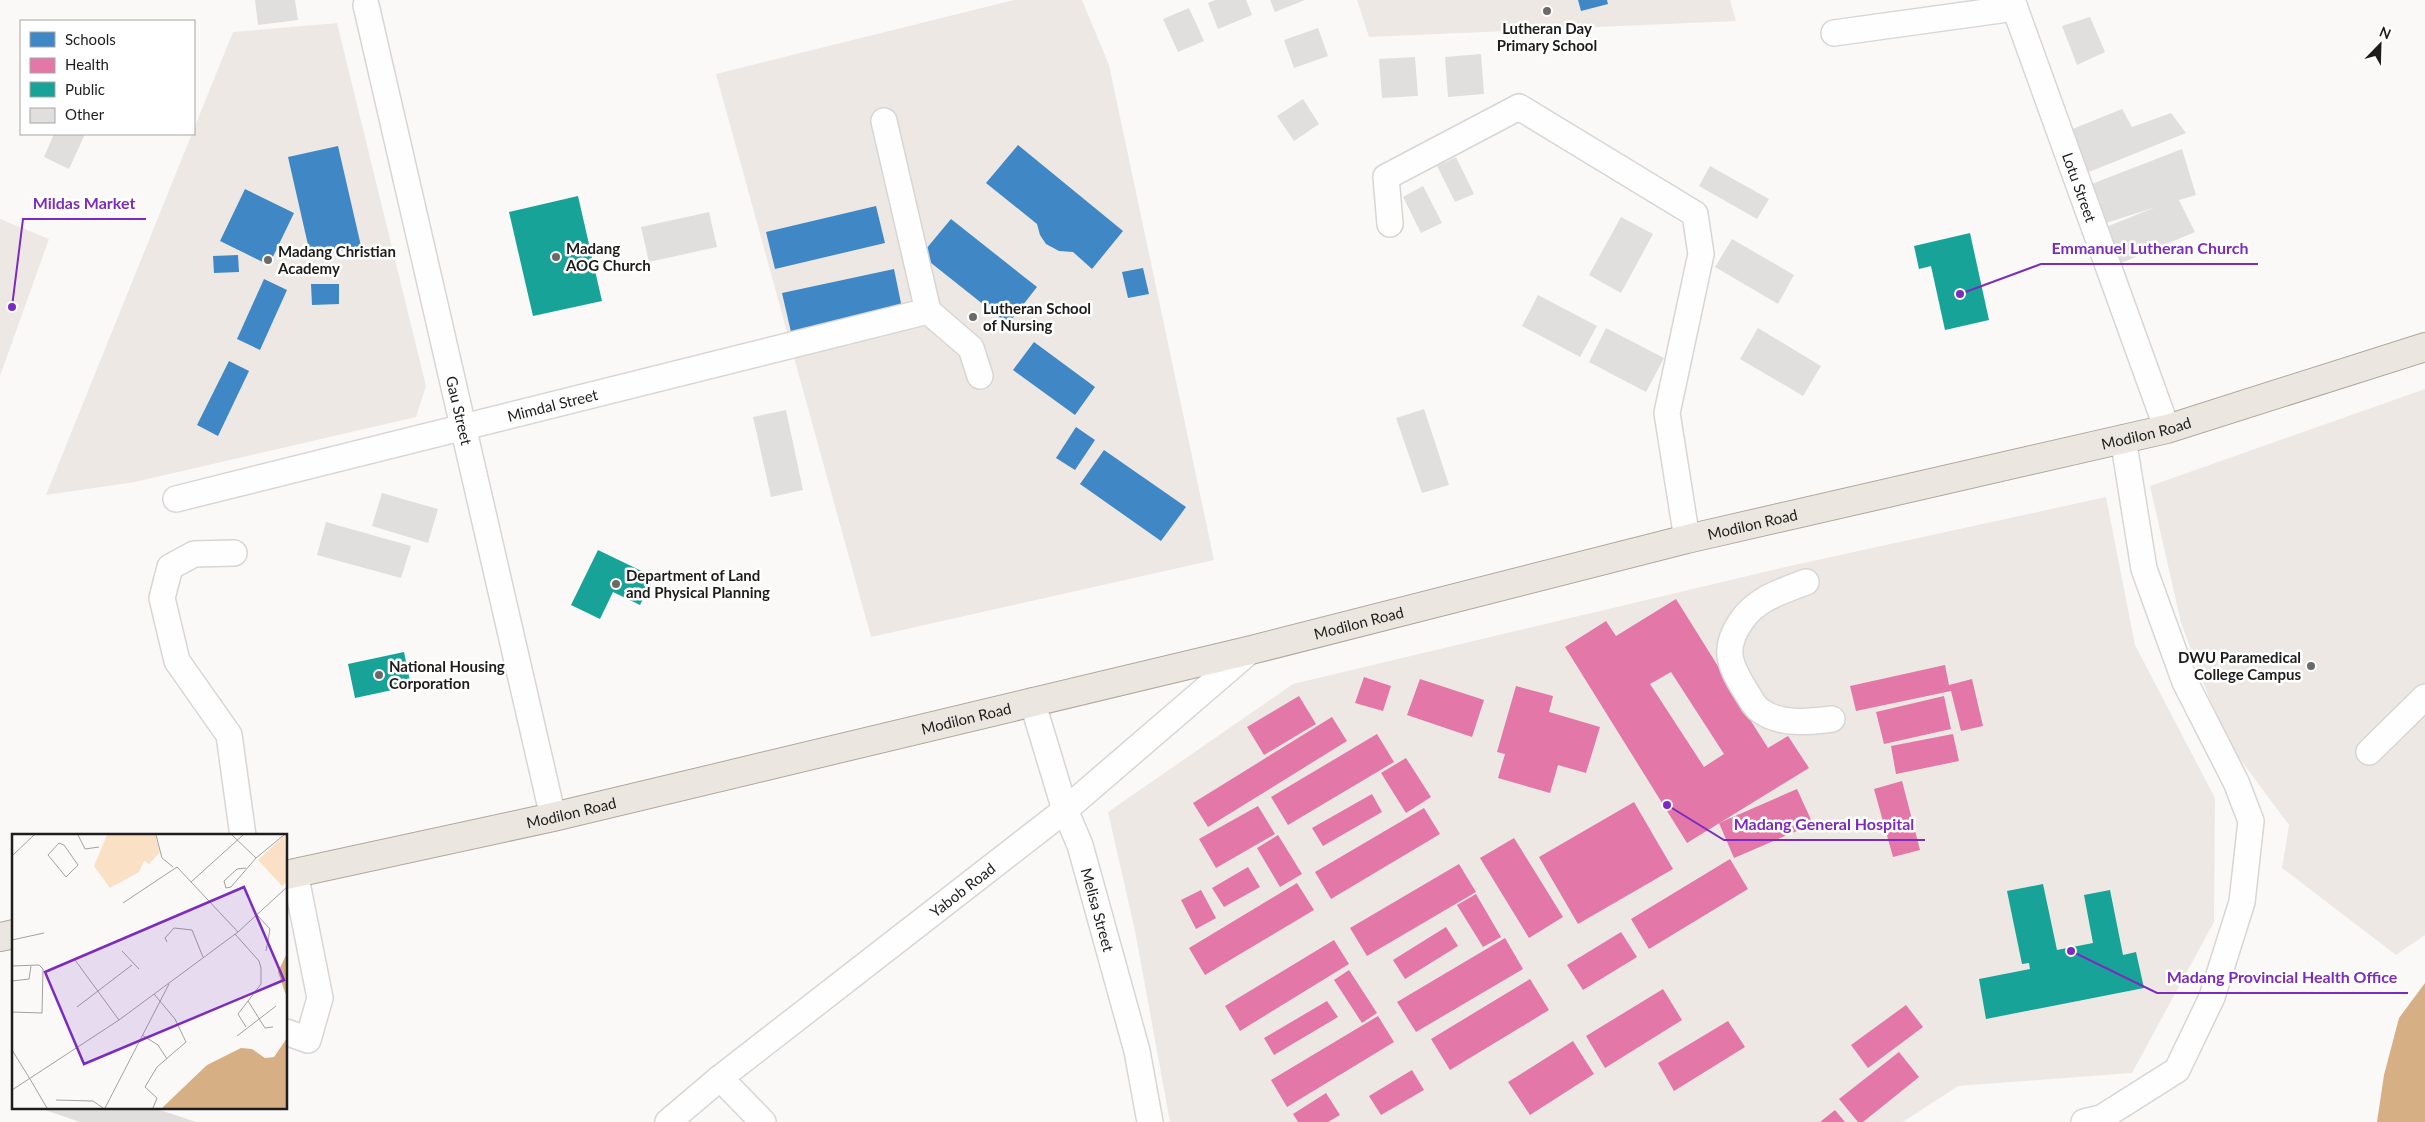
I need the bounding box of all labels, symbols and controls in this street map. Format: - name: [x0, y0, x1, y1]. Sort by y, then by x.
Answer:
- marker: Lutheran Day Primary School: [1541, 5, 1553, 17]
- place label: Lutheran Day Primary School: [1497, 19, 1597, 54]
- legend: [20, 20, 195, 135]
- north arrow: [2355, 20, 2405, 70]
- text: N: [2377, 23, 2394, 43]
- text: Schools: [65, 30, 116, 48]
- text: Health: [65, 55, 109, 73]
- text: Public: [65, 80, 105, 98]
- text: Other: [65, 105, 105, 123]
- street label: Lotu Street: [2059, 150, 2101, 225]
- callout: Mildas Market: [23, 188, 146, 219]
- text: Mildas Market: [33, 193, 135, 212]
- callout: Emmanuel Lutheran Church: [2041, 233, 2258, 264]
- text: Emmanuel Lutheran Church: [2052, 238, 2248, 257]
- place label: Madang AOG Church: [565, 239, 651, 274]
- place label: Madang Christian Academy: [277, 242, 396, 277]
- marker: Madang AOG Church: [550, 251, 562, 263]
- marker: Madang Christian Academy: [262, 254, 274, 266]
- place label: Lutheran School of Nursing: [983, 299, 1091, 334]
- marker: Lutheran School of Nursing: [967, 311, 979, 323]
- street label: Gau Street: [443, 374, 476, 447]
- street label: Mimdal Street: [505, 385, 600, 425]
- street label: Modilon Road: [2099, 413, 2193, 453]
- street label: Modilon Road: [1706, 505, 1799, 543]
- place label: Department of Land and Physical Planning: [626, 566, 770, 601]
- marker: Department of Land and Physical Planning: [610, 578, 622, 590]
- street label: Modilon Road: [1312, 603, 1405, 643]
- place label: DWU Paramedical College Campus: [2178, 648, 2301, 683]
- place label: National Housing Corporation: [389, 657, 505, 692]
- marker: DWU Paramedical College Campus: [2305, 660, 2317, 672]
- marker: National Housing Corporation: [373, 669, 385, 681]
- street label: Modilon Road: [919, 699, 1013, 738]
- street label: Modilon Road: [525, 793, 618, 832]
- callout: Madang General Hospital: [1724, 809, 1925, 840]
- text: Madang General Hospital: [1734, 814, 1914, 833]
- inset map: [12, 834, 288, 1110]
- street label: Yabob Road: [926, 859, 999, 921]
- street label: Melisa Street: [1078, 866, 1118, 954]
- callout: Madang Provincial Health Office: [2157, 962, 2408, 993]
- text: Madang Provincial Health Office: [2167, 967, 2398, 986]

